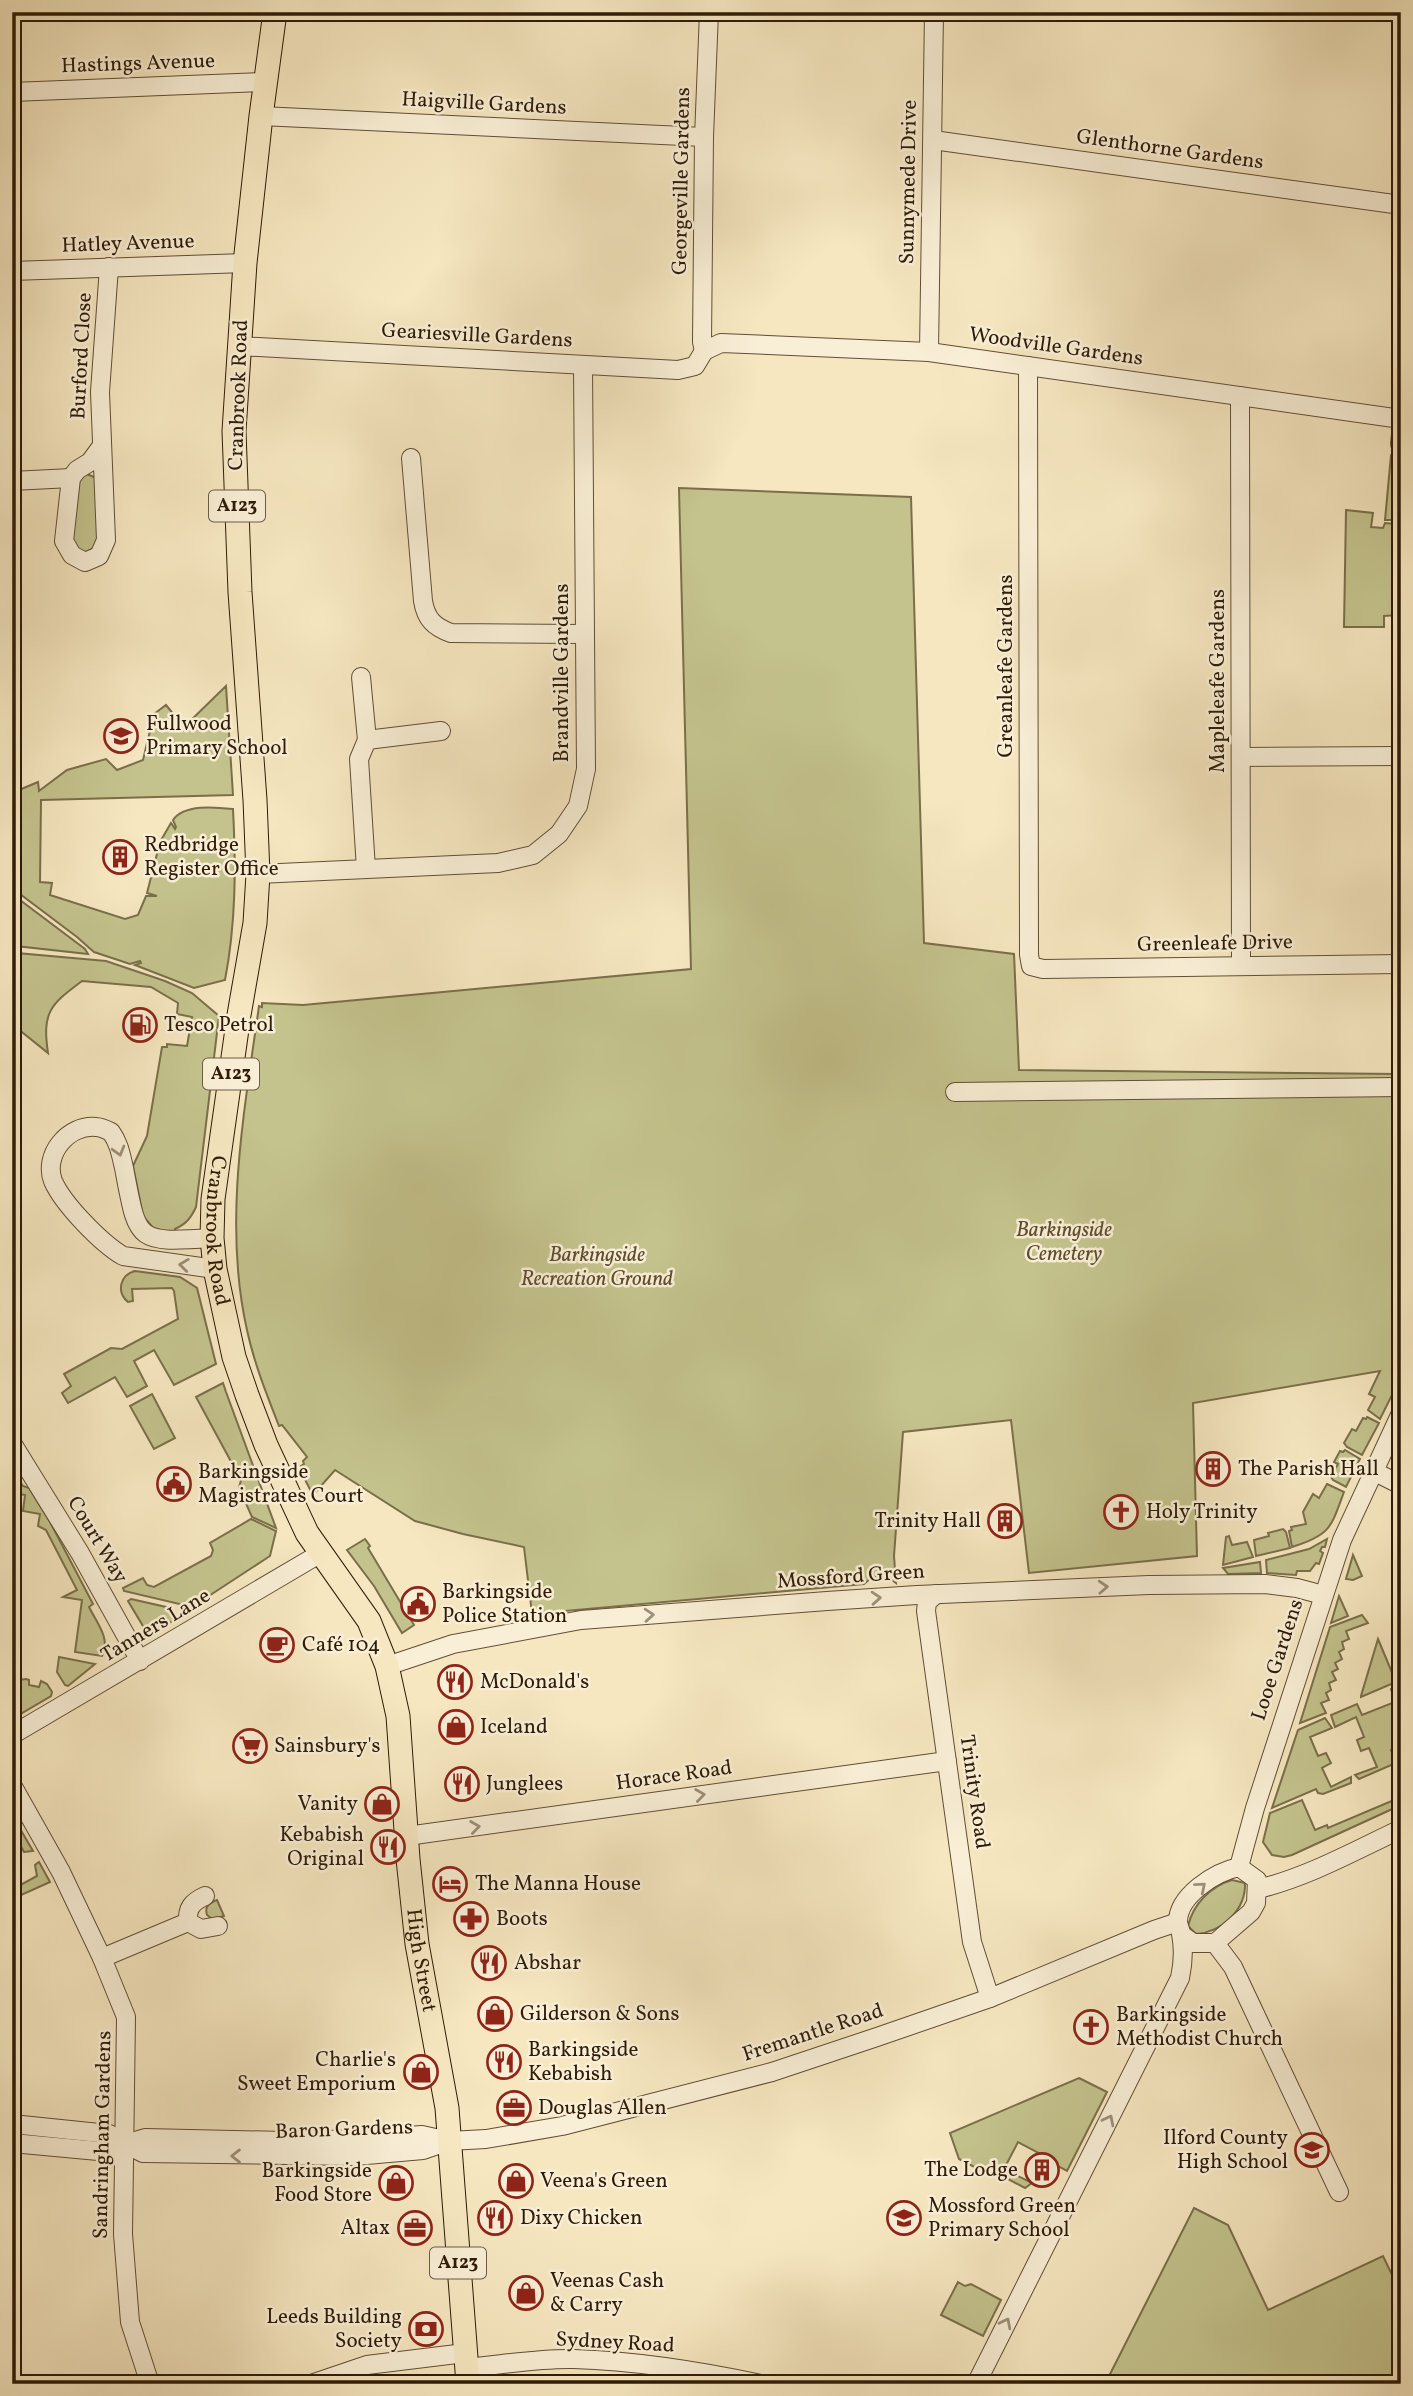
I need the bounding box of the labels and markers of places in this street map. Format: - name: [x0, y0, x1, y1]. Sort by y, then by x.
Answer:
- place label: Fullwood Primary School: [146, 710, 287, 763]
- school or university icon: Fullwood Primary School: [102, 717, 140, 755]
- place label: Redbridge Register Office: [144, 831, 279, 884]
- building icon: Redbridge Register Office: [101, 838, 139, 876]
- fuel station icon: Tesco Petrol: [121, 1006, 159, 1044]
- place label: Tesco Petrol: [164, 1011, 274, 1040]
- building icon: The Parish Hall: [1194, 1450, 1232, 1488]
- place label: The Parish Hall: [1238, 1455, 1379, 1484]
- place label: Barkingside Magistrates Court: [198, 1458, 364, 1511]
- public building icon: Barkingside Magistrates Court: [155, 1465, 193, 1503]
- church icon: Holy Trinity: [1102, 1493, 1140, 1531]
- place label: Holy Trinity: [1146, 1498, 1258, 1527]
- building icon: Trinity Hall: [986, 1502, 1024, 1540]
- place label: Trinity Hall: [874, 1507, 981, 1536]
- place label: Barkingside Police Station: [442, 1578, 567, 1631]
- public building icon: Barkingside Police Station: [399, 1585, 437, 1623]
- cafe icon: Café 104: [258, 1626, 296, 1664]
- place label: Café 104: [302, 1631, 380, 1660]
- restaurant icon: McDonald's: [436, 1663, 474, 1701]
- place label: McDonald's: [480, 1668, 589, 1697]
- shop icon: Iceland: [437, 1708, 475, 1746]
- place label: Iceland: [480, 1713, 548, 1742]
- supermarket icon: Sainsbury's: [231, 1727, 269, 1765]
- place label: Sainsbury's: [274, 1732, 381, 1761]
- restaurant icon: Junglees: [443, 1765, 481, 1803]
- place label: Junglees: [486, 1770, 563, 1799]
- shop icon: Vanity: [363, 1785, 401, 1823]
- place label: Vanity: [297, 1790, 359, 1819]
- place label: Kebabish Original: [279, 1821, 364, 1874]
- restaurant icon: Kebabish Original: [369, 1828, 407, 1866]
- hotel icon: The Manna House: [431, 1865, 469, 1903]
- place label: The Manna House: [475, 1870, 641, 1899]
- pharmacy icon: Boots: [452, 1900, 490, 1938]
- place label: Boots: [496, 1905, 548, 1934]
- restaurant icon: Abshar: [470, 1944, 508, 1982]
- place label: Abshar: [514, 1949, 581, 1978]
- shop icon: Gilderson & Sons: [476, 1995, 514, 2033]
- place label: Gilderson & Sons: [520, 2000, 680, 2029]
- place label: Barkingside Methodist Church: [1116, 2001, 1283, 2054]
- church icon: Barkingside Methodist Church: [1072, 2008, 1110, 2046]
- place label: Barkingside Kebabish: [528, 2036, 639, 2089]
- restaurant icon: Barkingside Kebabish: [485, 2043, 523, 2081]
- place label: Charlie's Sweet Emporium: [237, 2046, 396, 2099]
- shop icon: Charlie's Sweet Emporium: [402, 2053, 440, 2091]
- office icon: Douglas Allen: [495, 2089, 533, 2127]
- place label: Douglas Allen: [538, 2094, 667, 2123]
- place label: Ilford County High School: [1163, 2124, 1289, 2177]
- school or university icon: Ilford County High School: [1293, 2131, 1331, 2169]
- building icon: The Lodge: [1023, 2151, 1061, 2189]
- place label: The Lodge: [924, 2156, 1018, 2185]
- place label: Barkingside Food Store: [262, 2157, 372, 2210]
- shop icon: Veena's Green: [497, 2162, 535, 2200]
- shop icon: Barkingside Food Store: [377, 2164, 415, 2202]
- place label: Veena's Green: [540, 2167, 668, 2196]
- place label: Mossford Green Primary School: [928, 2192, 1076, 2245]
- restaurant icon: Dixy Chicken: [476, 2199, 514, 2237]
- school or university icon: Mossford Green Primary School: [885, 2199, 923, 2237]
- place label: Dixy Chicken: [520, 2204, 643, 2233]
- office icon: Altax: [396, 2209, 434, 2247]
- place label: Altax: [340, 2214, 390, 2243]
- place label: Veenas Cash & Carry: [550, 2267, 664, 2320]
- shop icon: Veenas Cash & Carry: [507, 2274, 545, 2312]
- place label: Leeds Building Society: [266, 2303, 403, 2356]
- bank icon: Leeds Building Society: [407, 2310, 445, 2348]

